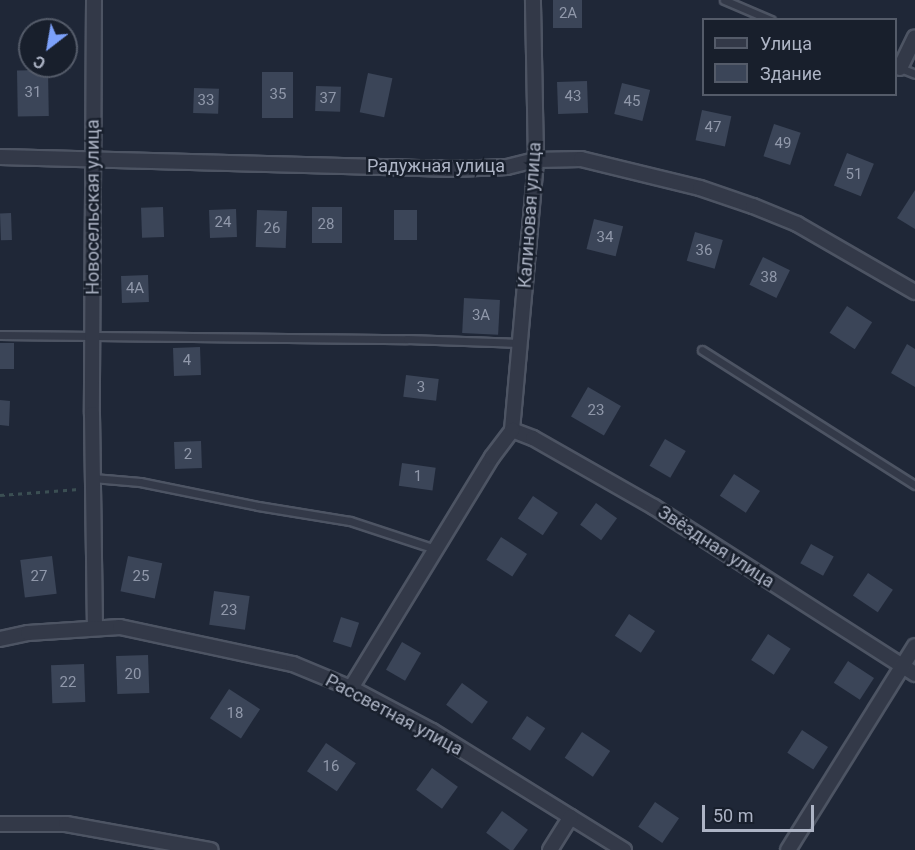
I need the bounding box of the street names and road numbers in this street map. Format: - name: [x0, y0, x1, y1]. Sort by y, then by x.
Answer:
- street label: Новосельская улица: [82, 119, 104, 295]
- street label: Калиновая улица: [514, 141, 546, 289]
- street label: Радужная улица: [367, 155, 505, 177]
- street label: Звёздная улица: [654, 501, 778, 593]
- street label: Рассветная улица: [322, 670, 466, 760]

